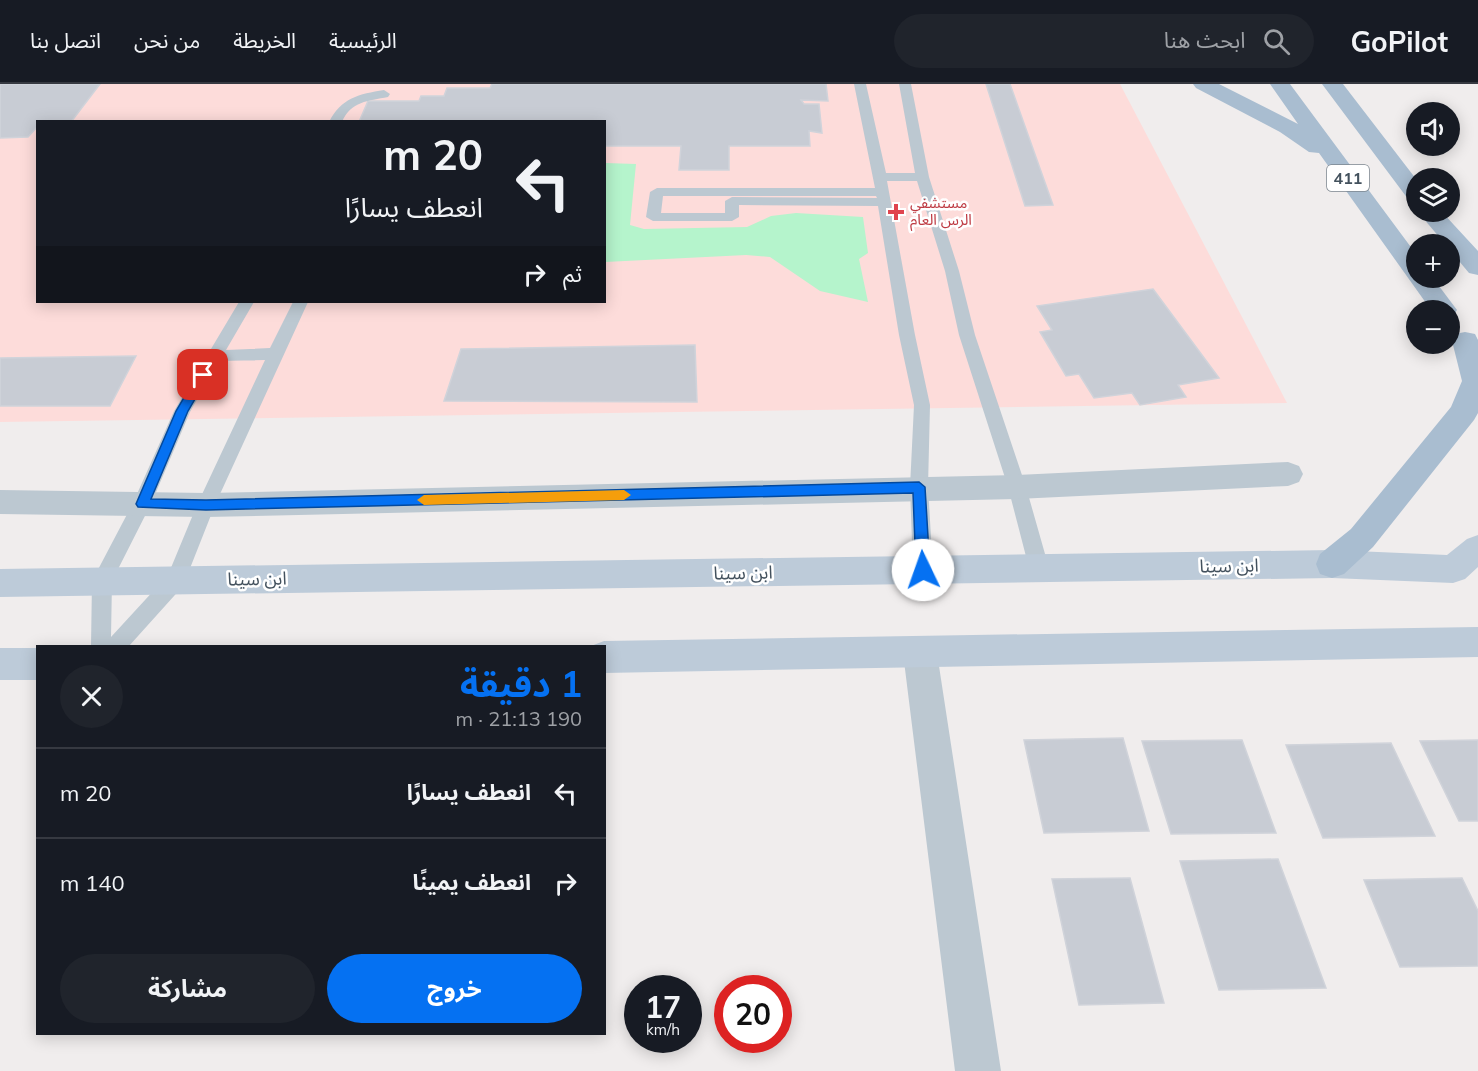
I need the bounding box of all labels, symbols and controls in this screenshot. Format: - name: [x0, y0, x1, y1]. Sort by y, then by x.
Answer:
- search box: [894, 14, 1314, 68]
- text: GoPilot: [1350, 24, 1448, 59]
- icon: search: [1260, 25, 1293, 58]
- text: ابحث هنا: [1164, 26, 1245, 54]
- text: اتصل بنا: [30, 27, 101, 53]
- text: من نحن: [134, 27, 200, 53]
- text: الخريطة: [233, 27, 296, 53]
- text: الرئيسية: [329, 27, 397, 53]
- map controls: [1406, 102, 1460, 354]
- button: sound: [1406, 102, 1460, 156]
- text: 20 m: [383, 128, 483, 181]
- icon: left: [504, 144, 582, 222]
- road number: 411: [1327, 165, 1369, 191]
- button: layers: [1406, 168, 1460, 222]
- text: انعطف يسارًا: [345, 190, 483, 224]
- place label: مستشفي الرس العام: [910, 193, 972, 231]
- marker: مستشفي الرس العام: [887, 203, 905, 221]
- button: +: [1406, 234, 1460, 288]
- icon: right: [518, 258, 551, 291]
- text: ثم: [563, 260, 582, 288]
- button: −: [1406, 300, 1460, 354]
- pin: [177, 349, 228, 400]
- icon: arrive: [186, 358, 219, 391]
- position arrow: [891, 538, 955, 602]
- street label: ابن سينا: [1199, 553, 1259, 578]
- street label: ابن سينا: [713, 560, 773, 585]
- street label: ابن سينا: [227, 566, 287, 591]
- text: 1 دقيقة: [460, 661, 582, 706]
- button: close: [60, 665, 123, 728]
- text: 190 m · 21:13: [456, 706, 582, 731]
- icon: left: [549, 777, 582, 810]
- text: انعطف يسارًا: [407, 778, 531, 806]
- text: 20 m: [60, 779, 111, 807]
- icon: right: [549, 867, 582, 900]
- text: انعطف يمينًا: [412, 868, 531, 896]
- text: 140 m: [60, 869, 125, 897]
- button: مشاركة: [60, 954, 315, 1023]
- button: خروج: [327, 954, 582, 1023]
- speed limit sign: 20: [714, 975, 792, 1053]
- text: 17: [645, 988, 681, 1026]
- text: km/h: [646, 1020, 680, 1039]

